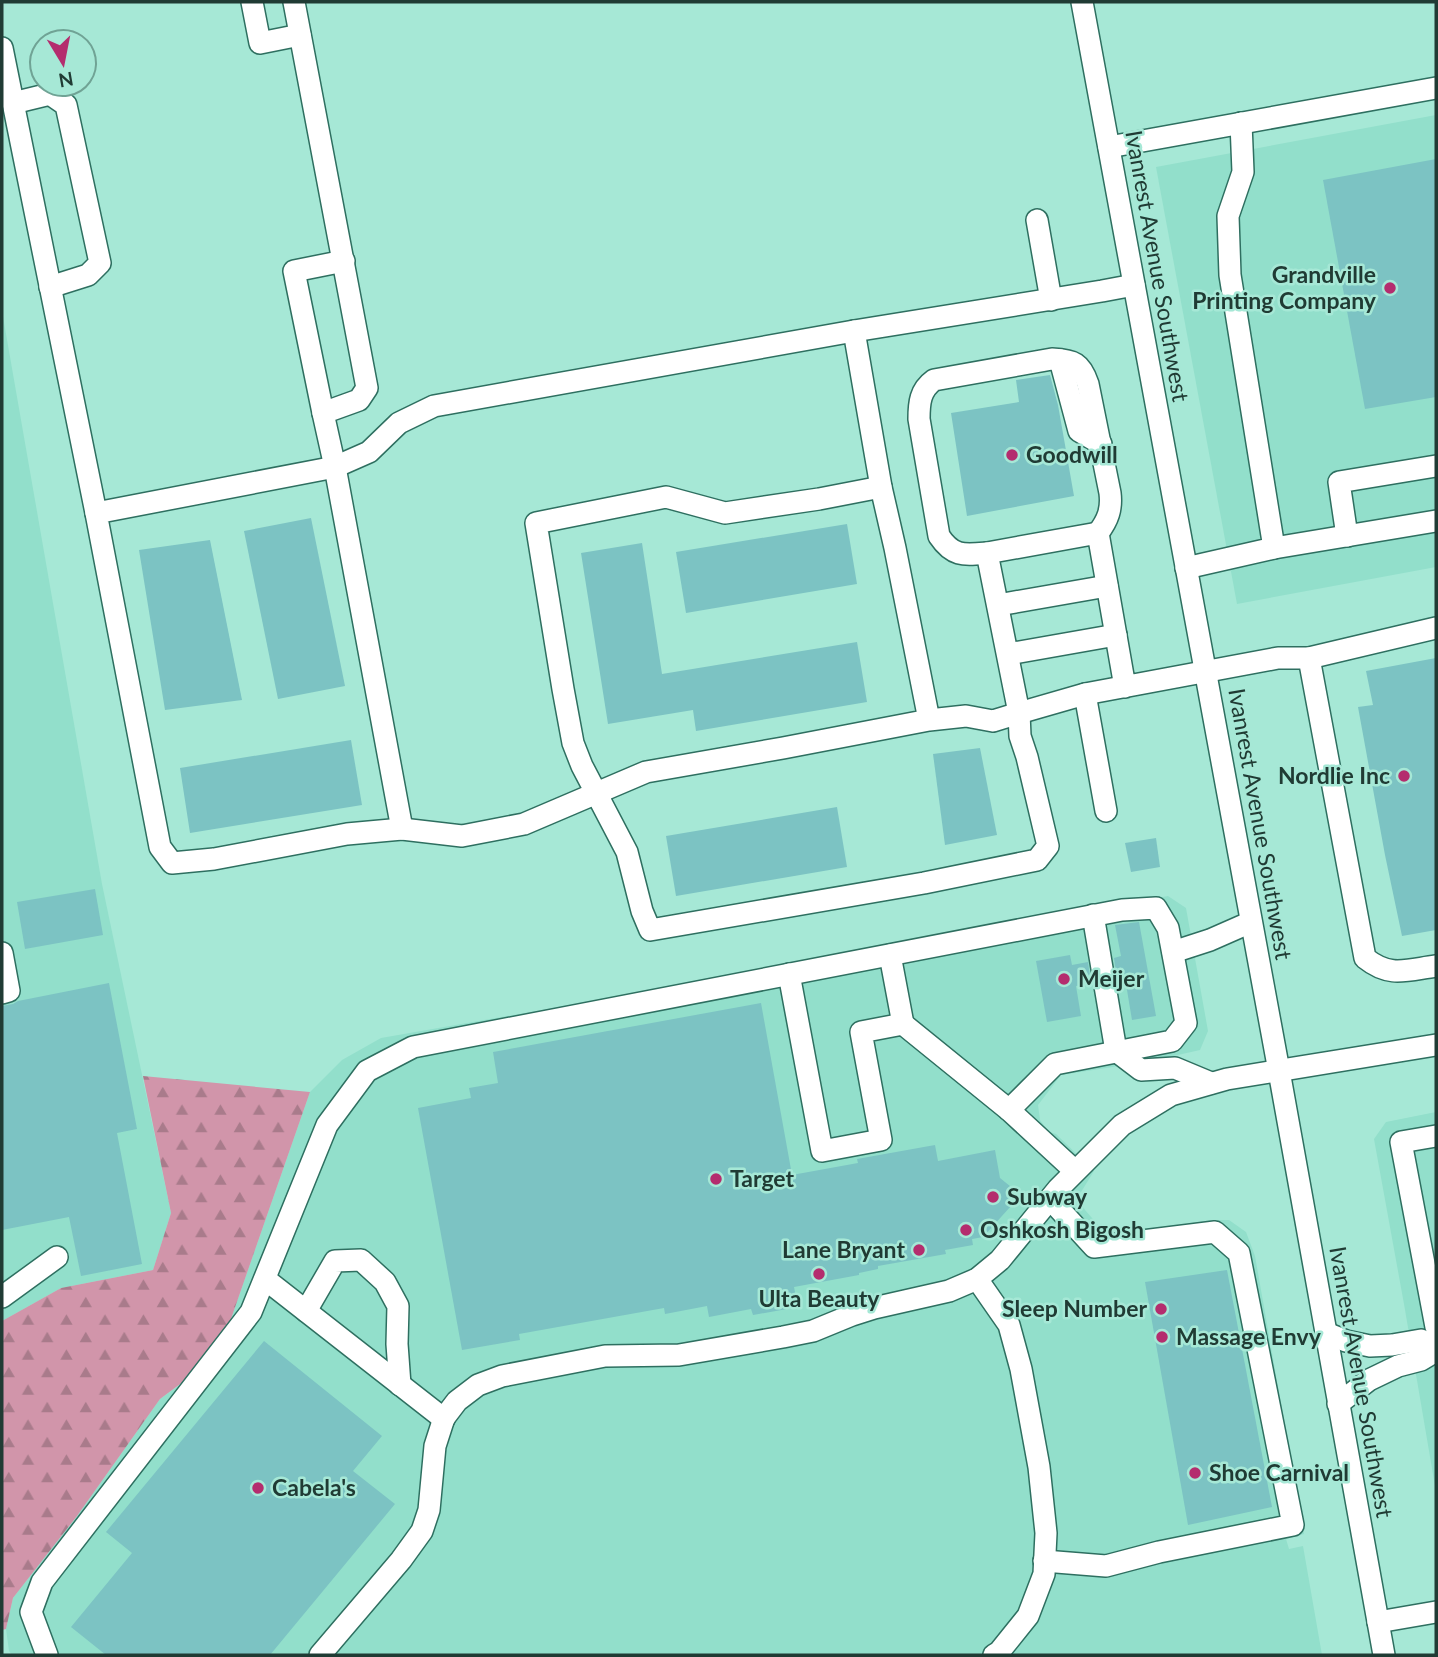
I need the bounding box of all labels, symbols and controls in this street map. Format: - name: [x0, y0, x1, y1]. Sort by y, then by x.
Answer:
- north arrow: [28, 28, 98, 98]
- text: N: [57, 68, 75, 93]
- street label: Ivanrest Avenue Southwest: [1120, 128, 1196, 404]
- place label: Grandville Printing Company: [1192, 260, 1377, 314]
- marker: Grandville Printing Company: [1382, 280, 1398, 296]
- place label: Goodwill: [1026, 440, 1118, 468]
- marker: Goodwill: [1004, 447, 1020, 463]
- street label: Ivanrest Avenue Southwest: [1223, 686, 1299, 962]
- place label: Nordlie Inc: [1278, 761, 1390, 789]
- marker: Nordlie Inc: [1396, 768, 1412, 784]
- place label: Meijer: [1078, 964, 1145, 992]
- marker: Meijer: [1056, 971, 1072, 987]
- place label: Target: [730, 1164, 794, 1192]
- marker: Target: [708, 1171, 724, 1187]
- place label: Subway: [1007, 1182, 1088, 1210]
- marker: Subway: [985, 1189, 1001, 1205]
- place label: Oshkosh Bigosh: [980, 1215, 1144, 1243]
- marker: Oshkosh Bigosh: [958, 1222, 974, 1238]
- place label: Lane Bryant: [782, 1235, 905, 1263]
- marker: Lane Bryant: [911, 1242, 927, 1258]
- street label: Ivanrest Avenue Southwest: [1324, 1244, 1400, 1520]
- marker: Ulta Beauty: [811, 1266, 827, 1282]
- place label: Ulta Beauty: [758, 1284, 880, 1312]
- place label: Sleep Number: [1002, 1294, 1147, 1322]
- marker: Sleep Number: [1153, 1301, 1169, 1317]
- place label: Massage Envy: [1176, 1322, 1322, 1350]
- marker: Massage Envy: [1154, 1329, 1170, 1345]
- place label: Shoe Carnival: [1209, 1458, 1349, 1486]
- marker: Shoe Carnival: [1187, 1465, 1203, 1481]
- place label: Cabela's: [272, 1473, 356, 1501]
- marker: Cabela's: [250, 1480, 266, 1496]

